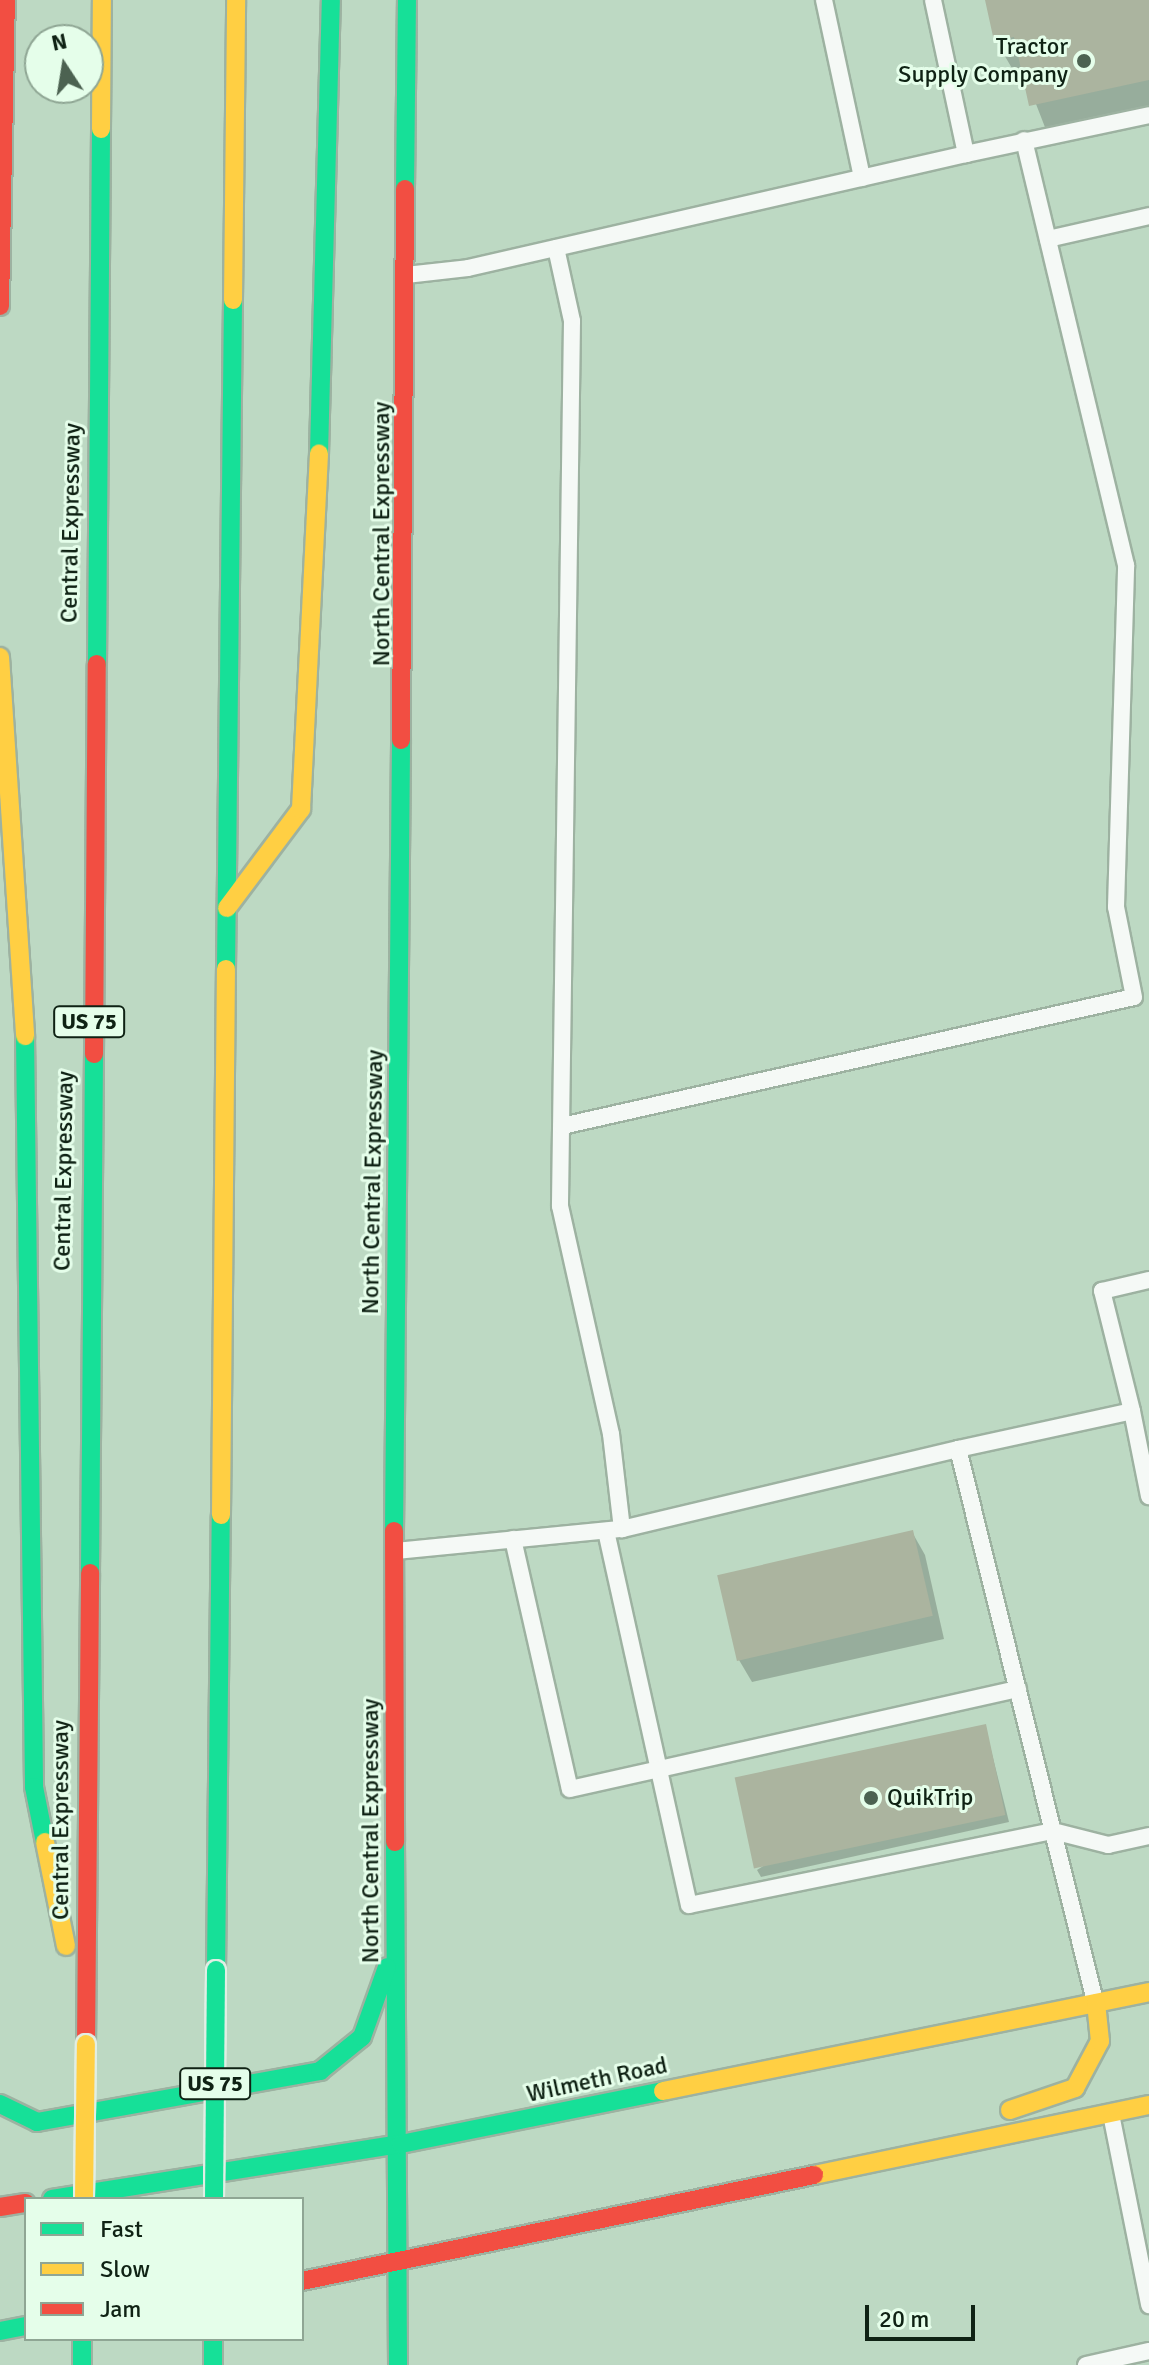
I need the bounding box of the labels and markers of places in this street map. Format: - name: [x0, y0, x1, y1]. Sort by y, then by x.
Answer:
- place label: Tractor Supply Company: [898, 33, 1068, 89]
- marker: Tractor Supply Company: [1075, 52, 1093, 70]
- place label: QuikTrip: [887, 1784, 973, 1812]
- marker: QuikTrip: [862, 1789, 880, 1807]

